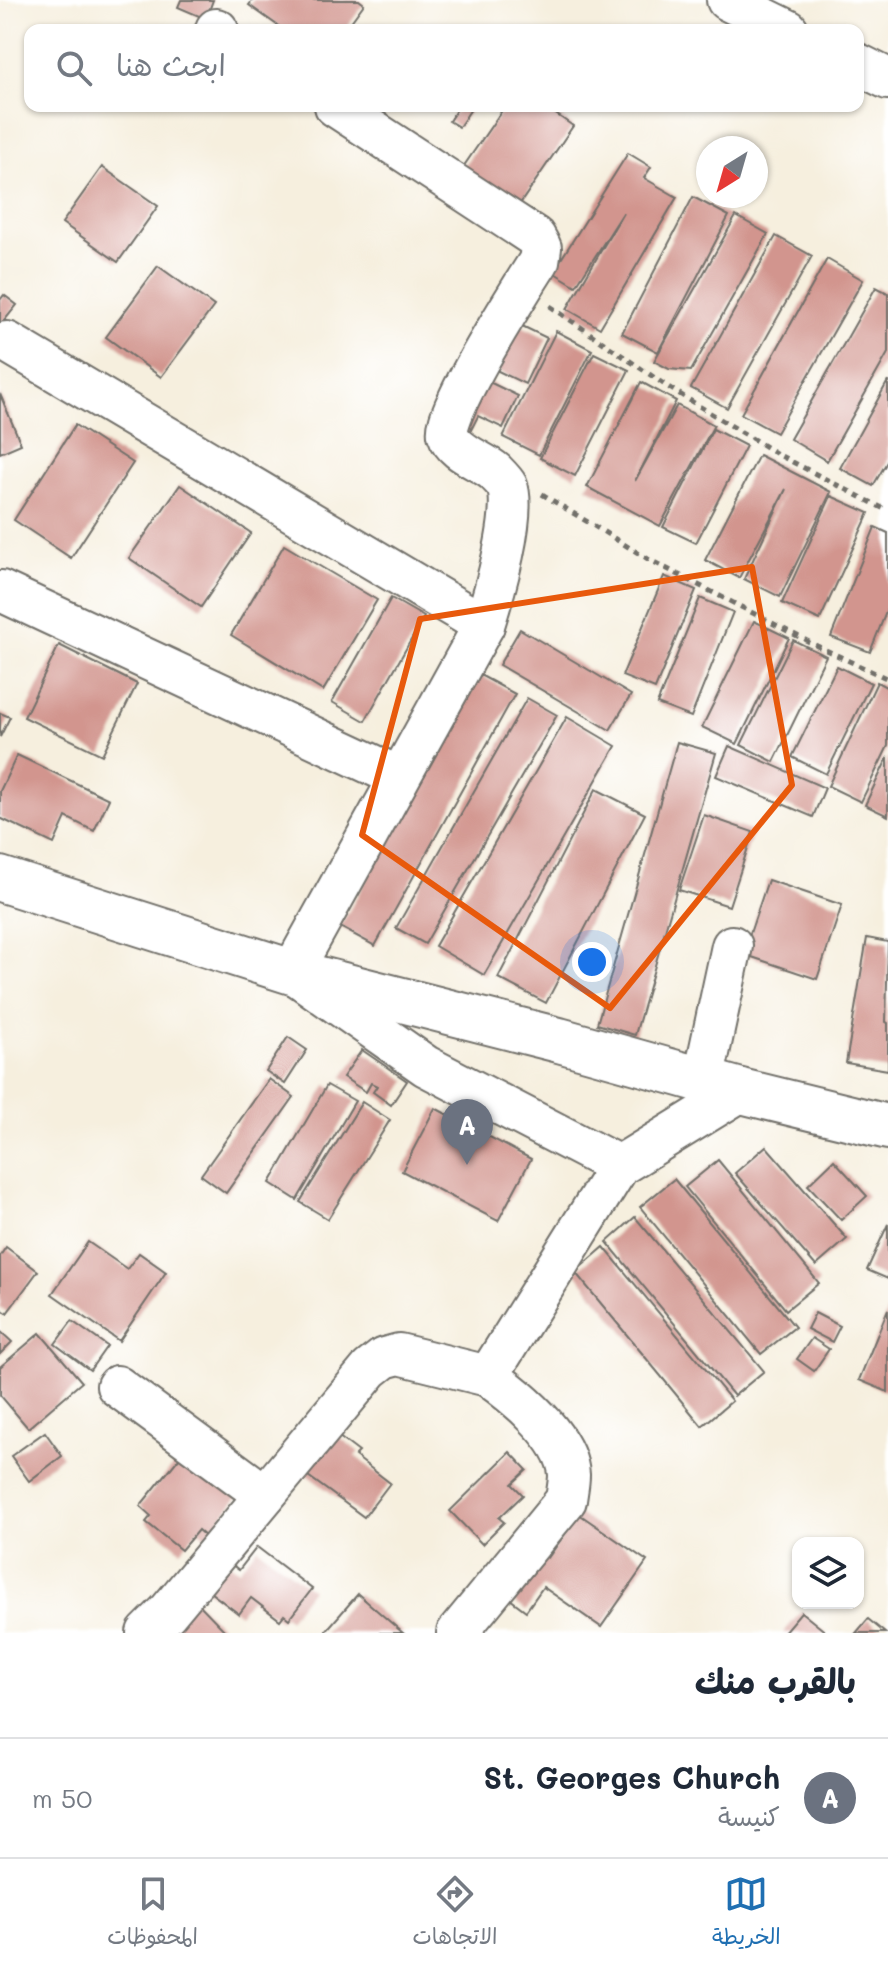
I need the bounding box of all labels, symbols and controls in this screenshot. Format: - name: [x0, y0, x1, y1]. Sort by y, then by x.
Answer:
- search box: [24, 24, 864, 112]
- text: ابحث هنا: [116, 44, 226, 84]
- icon: search: [52, 46, 96, 90]
- north arrow: [696, 136, 768, 208]
- your location: [572, 942, 612, 982]
- pin: A: [441, 1099, 493, 1165]
- map controls: [792, 1537, 864, 1609]
- button: layers: [792, 1537, 864, 1609]
- text: بالقرب منك: [695, 1658, 856, 1703]
- text: St. Georges Church: [483, 1757, 780, 1797]
- text: 50 m: [32, 1781, 92, 1815]
- text: A: [821, 1781, 839, 1815]
- text: كنيسة: [718, 1799, 780, 1833]
- tab: المحفوظات: [107, 1872, 198, 1956]
- tab: الاتجاهات: [413, 1872, 497, 1956]
- tab: الخريطة: [712, 1872, 781, 1956]

